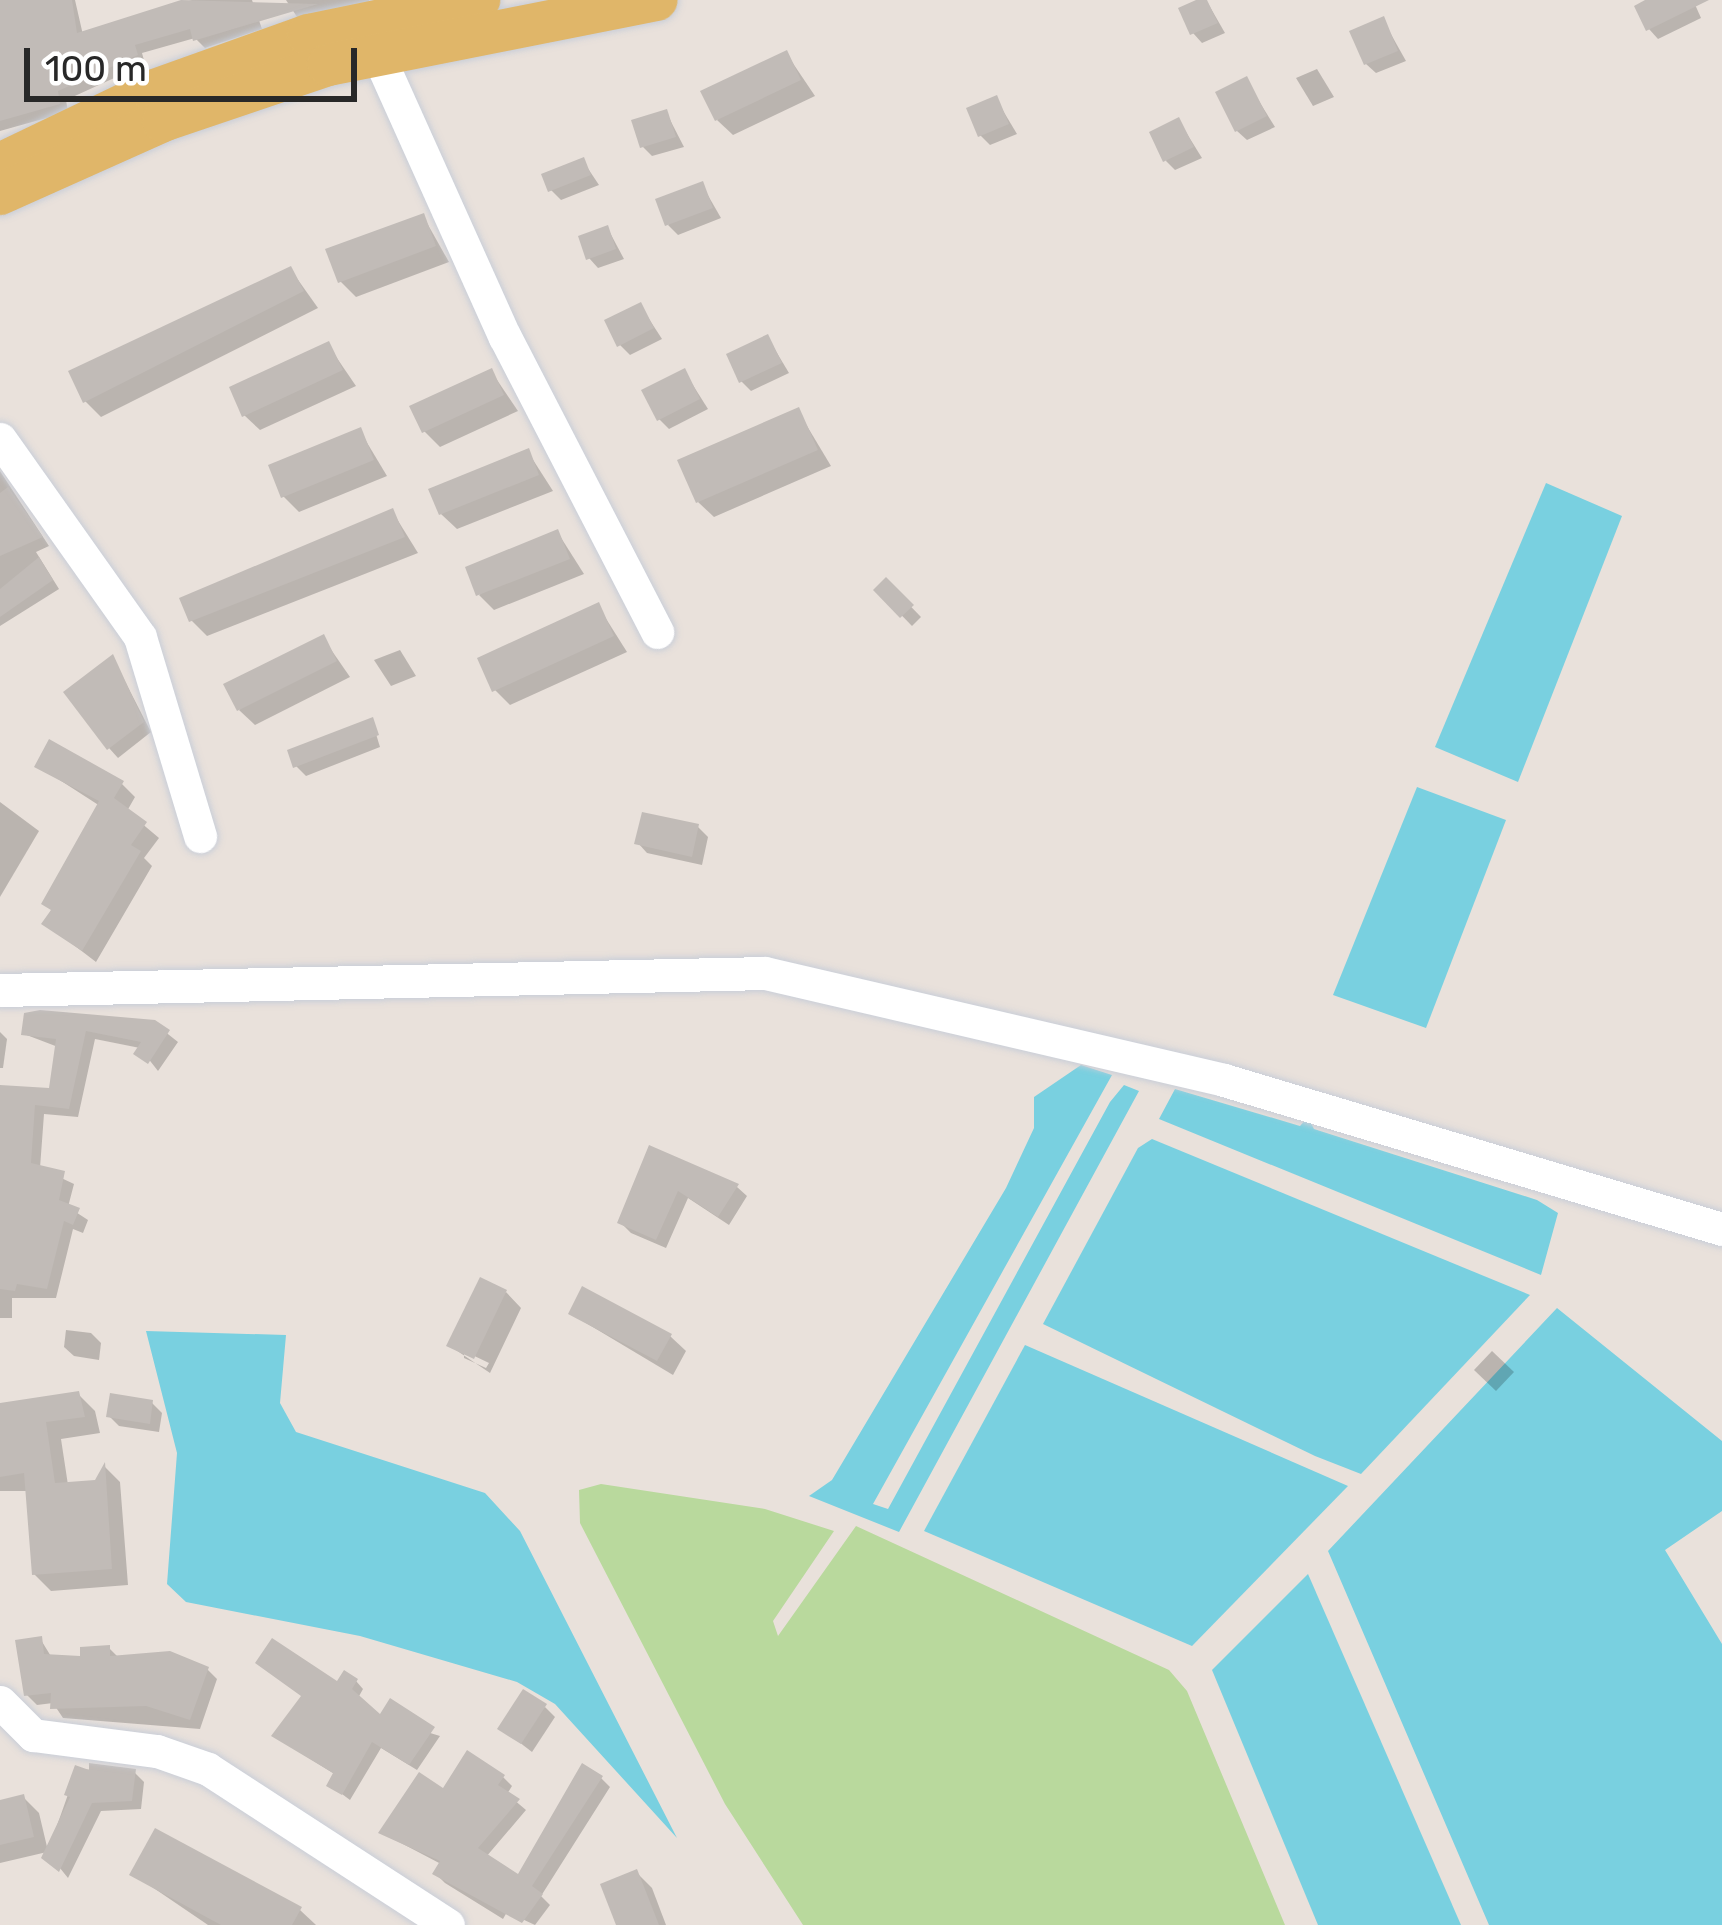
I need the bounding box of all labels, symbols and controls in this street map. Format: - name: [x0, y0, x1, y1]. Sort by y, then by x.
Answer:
- scale bar: [30, 24, 363, 98]
- text: 100 m: [45, 47, 147, 90]

